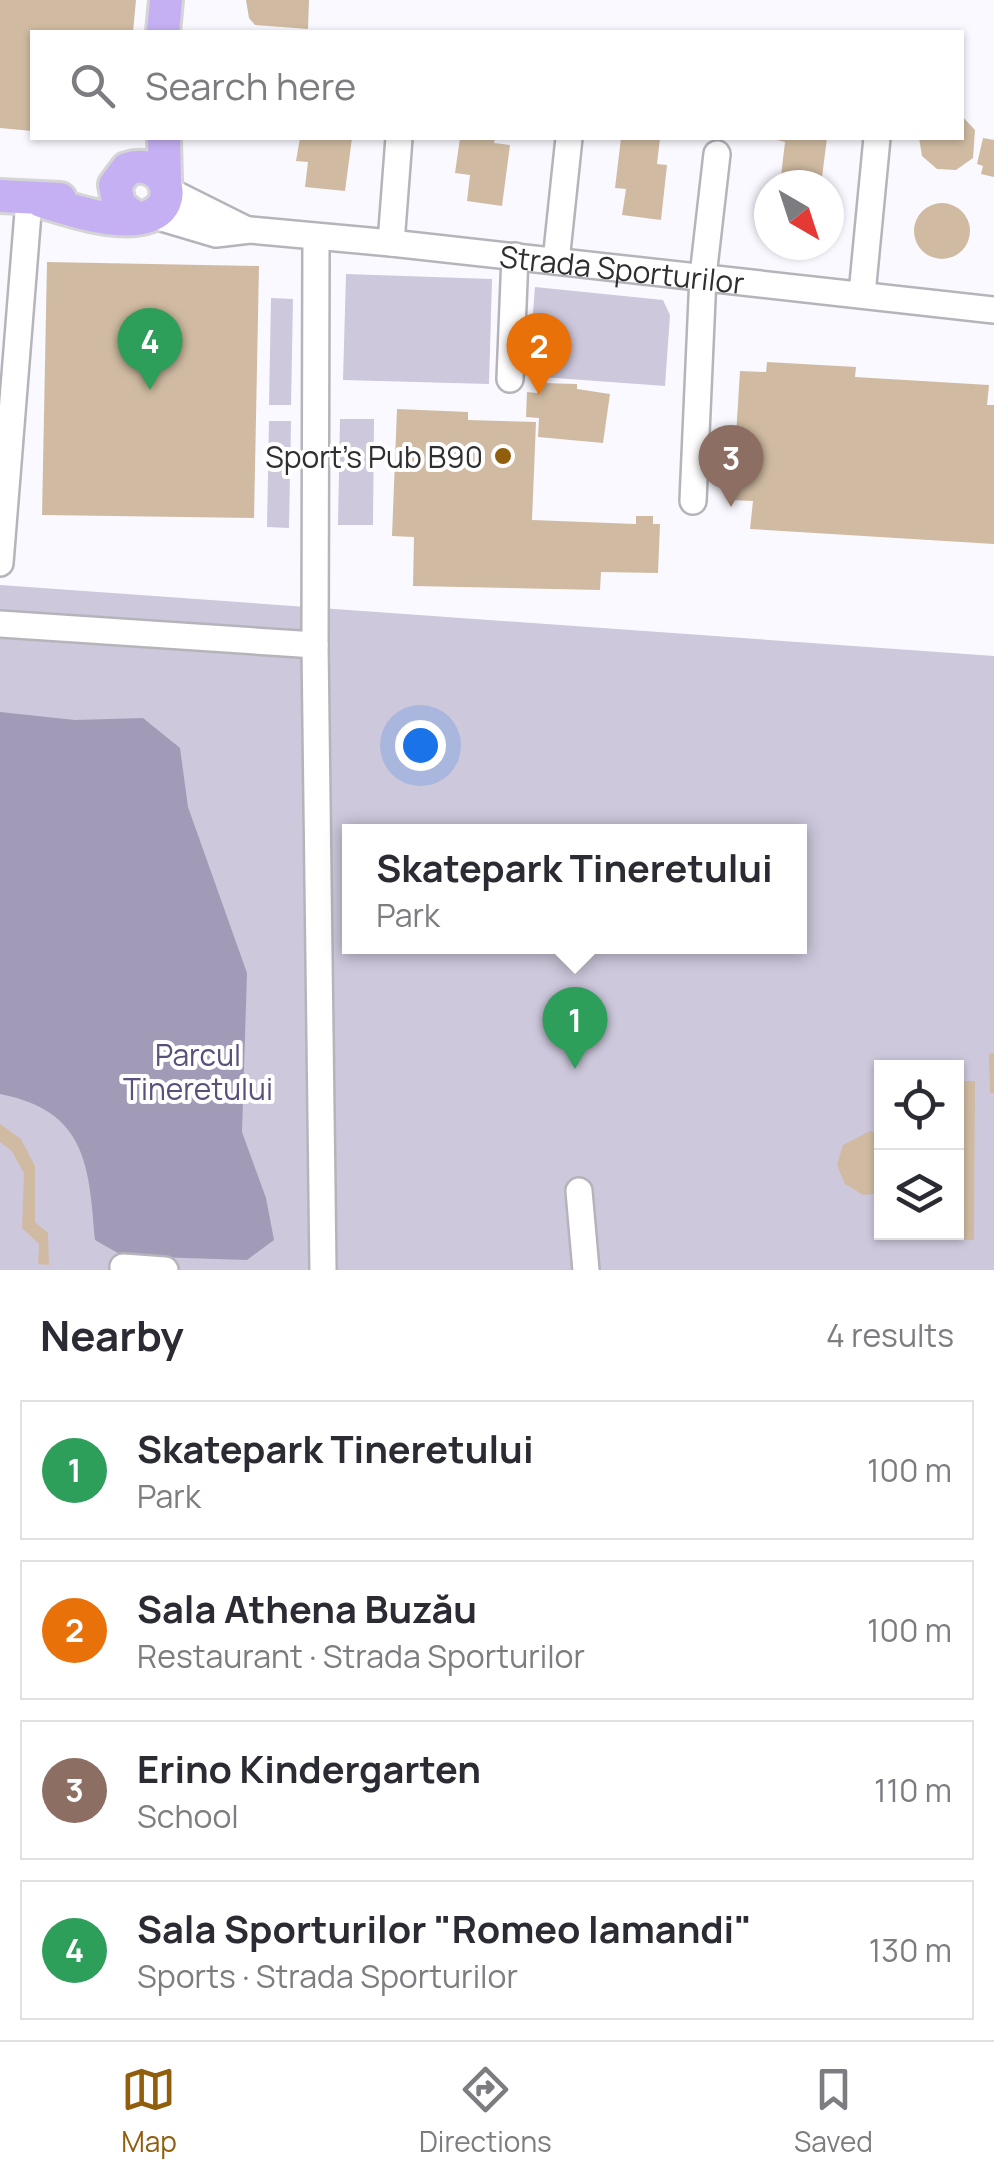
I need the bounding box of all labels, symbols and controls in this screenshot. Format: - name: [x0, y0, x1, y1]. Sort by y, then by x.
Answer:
- search box: [30, 30, 964, 140]
- icon: search: [65, 58, 120, 113]
- text: Search here: [145, 59, 356, 111]
- north arrow: [754, 170, 844, 260]
- street label: Strada Sporturilor: [497, 235, 747, 303]
- pin: 4: [118, 308, 182, 390]
- pin: 2: [506, 312, 572, 395]
- pin: 3: [698, 424, 764, 507]
- place label: Sport's Pub B90: [265, 436, 483, 477]
- marker: Sport's Pub B90: [492, 445, 514, 467]
- your location: [395, 720, 446, 771]
- popup: [342, 824, 807, 954]
- text: Skatepark Tineretului: [376, 841, 773, 893]
- text: Park: [376, 893, 440, 937]
- pin: 1: [542, 986, 608, 1069]
- park label: Parcul Tineretului: [123, 1034, 273, 1109]
- map controls: [874, 1060, 964, 1240]
- button: locate: [874, 1060, 964, 1150]
- button: layers: [874, 1150, 964, 1240]
- text: Nearby: [40, 1306, 184, 1364]
- text: 4 results: [826, 1313, 954, 1357]
- text: Skatepark Tineretului: [137, 1422, 534, 1474]
- text: 1: [67, 1448, 82, 1492]
- text: 100 m: [867, 1448, 952, 1492]
- text: Park: [137, 1474, 201, 1518]
- text: Sala Athena Buzău: [137, 1582, 477, 1634]
- text: 2: [65, 1608, 84, 1652]
- text: 100 m: [867, 1608, 952, 1652]
- text: Restaurant · Strada Sporturilor: [137, 1634, 585, 1678]
- text: Erino Kindergarten: [137, 1742, 481, 1794]
- text: 3: [65, 1768, 84, 1812]
- text: 110 m: [874, 1768, 952, 1812]
- text: School: [137, 1794, 239, 1838]
- text: Sala Sporturilor "Romeo Iamandi": [137, 1902, 752, 1954]
- text: 4: [65, 1928, 84, 1972]
- text: 130 m: [869, 1928, 952, 1972]
- text: Sports · Strada Sporturilor: [137, 1954, 518, 1998]
- tab: Map: [121, 2062, 177, 2160]
- tab: Directions: [419, 2062, 552, 2160]
- tab: Saved: [794, 2062, 873, 2160]

